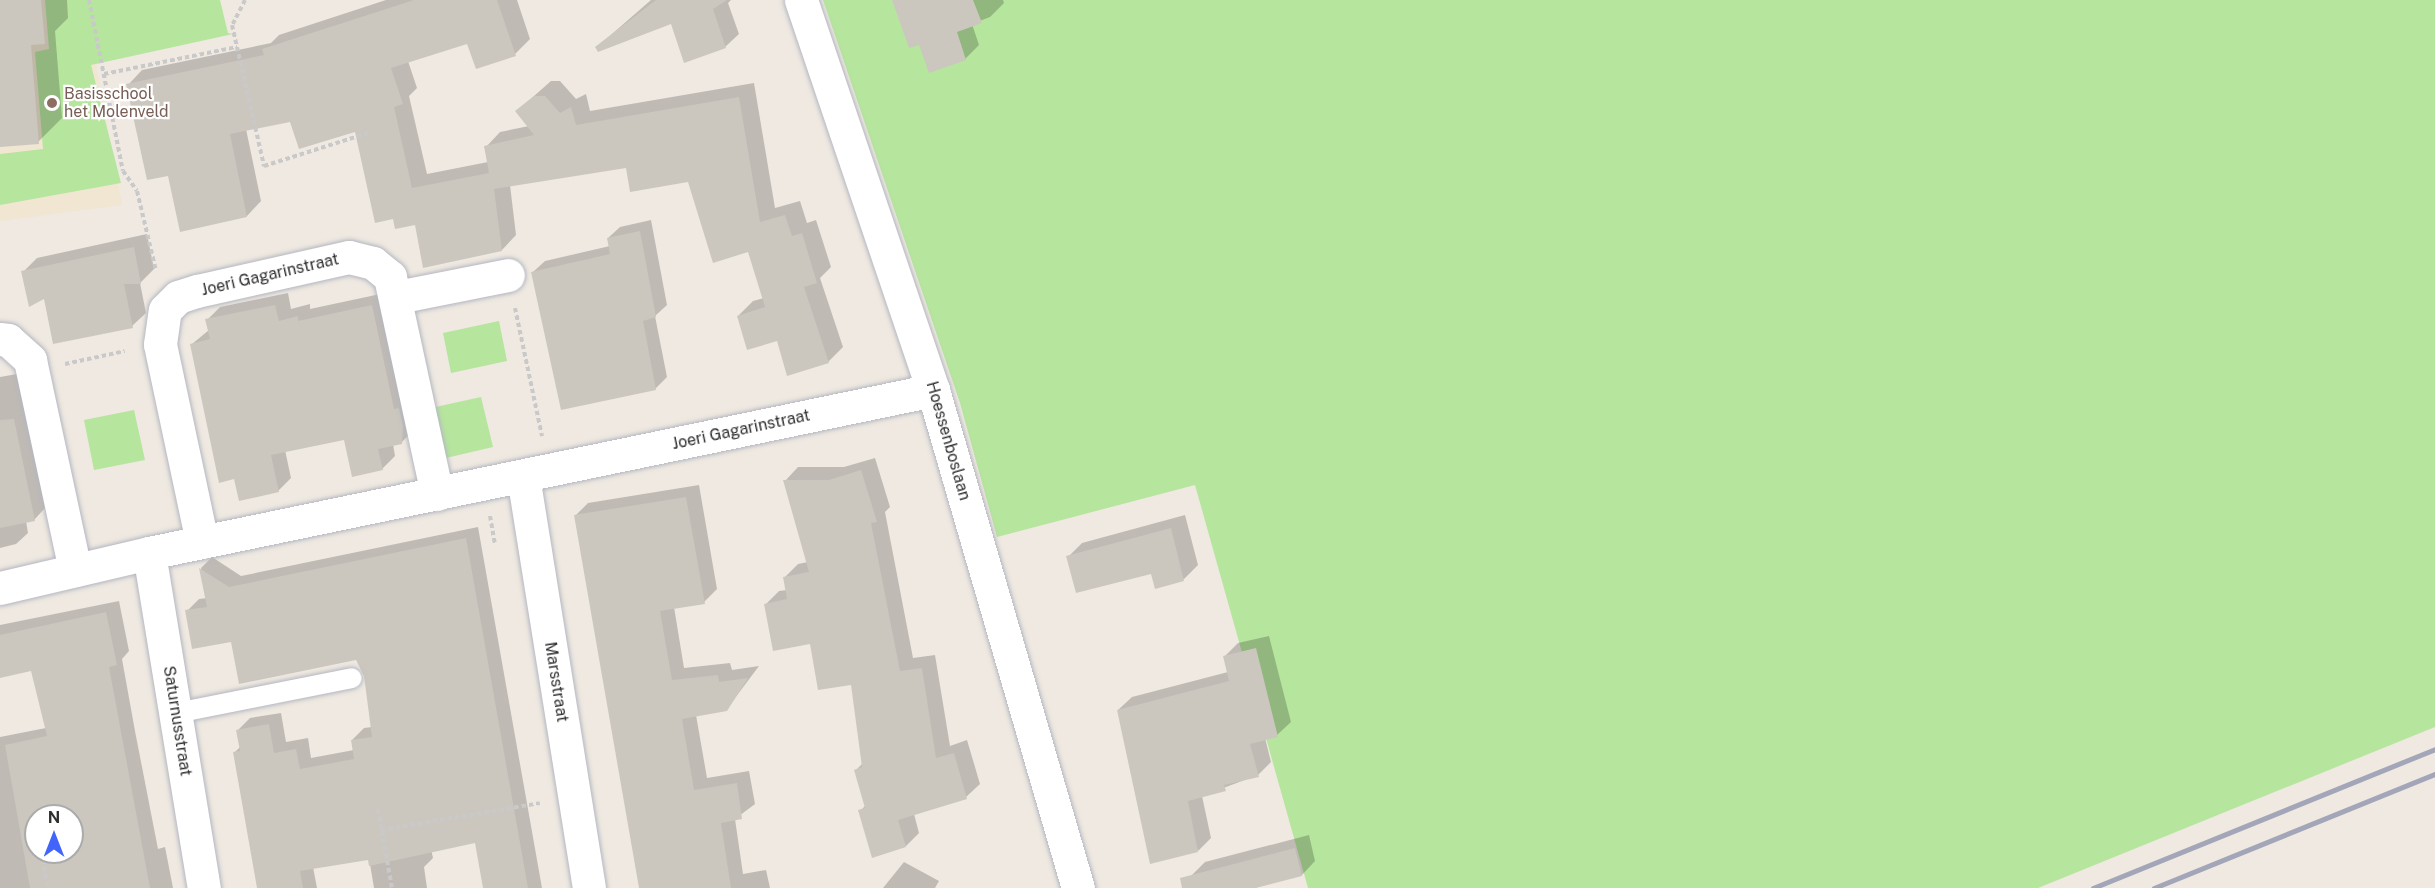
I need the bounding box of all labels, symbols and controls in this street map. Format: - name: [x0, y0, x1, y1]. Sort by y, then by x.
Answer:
- place label: Basisschool het Molenveld: [64, 84, 169, 122]
- marker: Basisschool het Molenveld: [45, 96, 59, 110]
- street label: Joeri Gagarinstraat: [199, 250, 341, 300]
- street label: Hoessenboslaan: [922, 379, 974, 503]
- street label: Joeri Gagarinstraat: [670, 406, 812, 454]
- street label: Marsstraat: [540, 641, 572, 723]
- street label: Saturnusstraat: [159, 665, 195, 777]
- north arrow: [24, 804, 84, 864]
- text: N: [48, 808, 60, 827]

